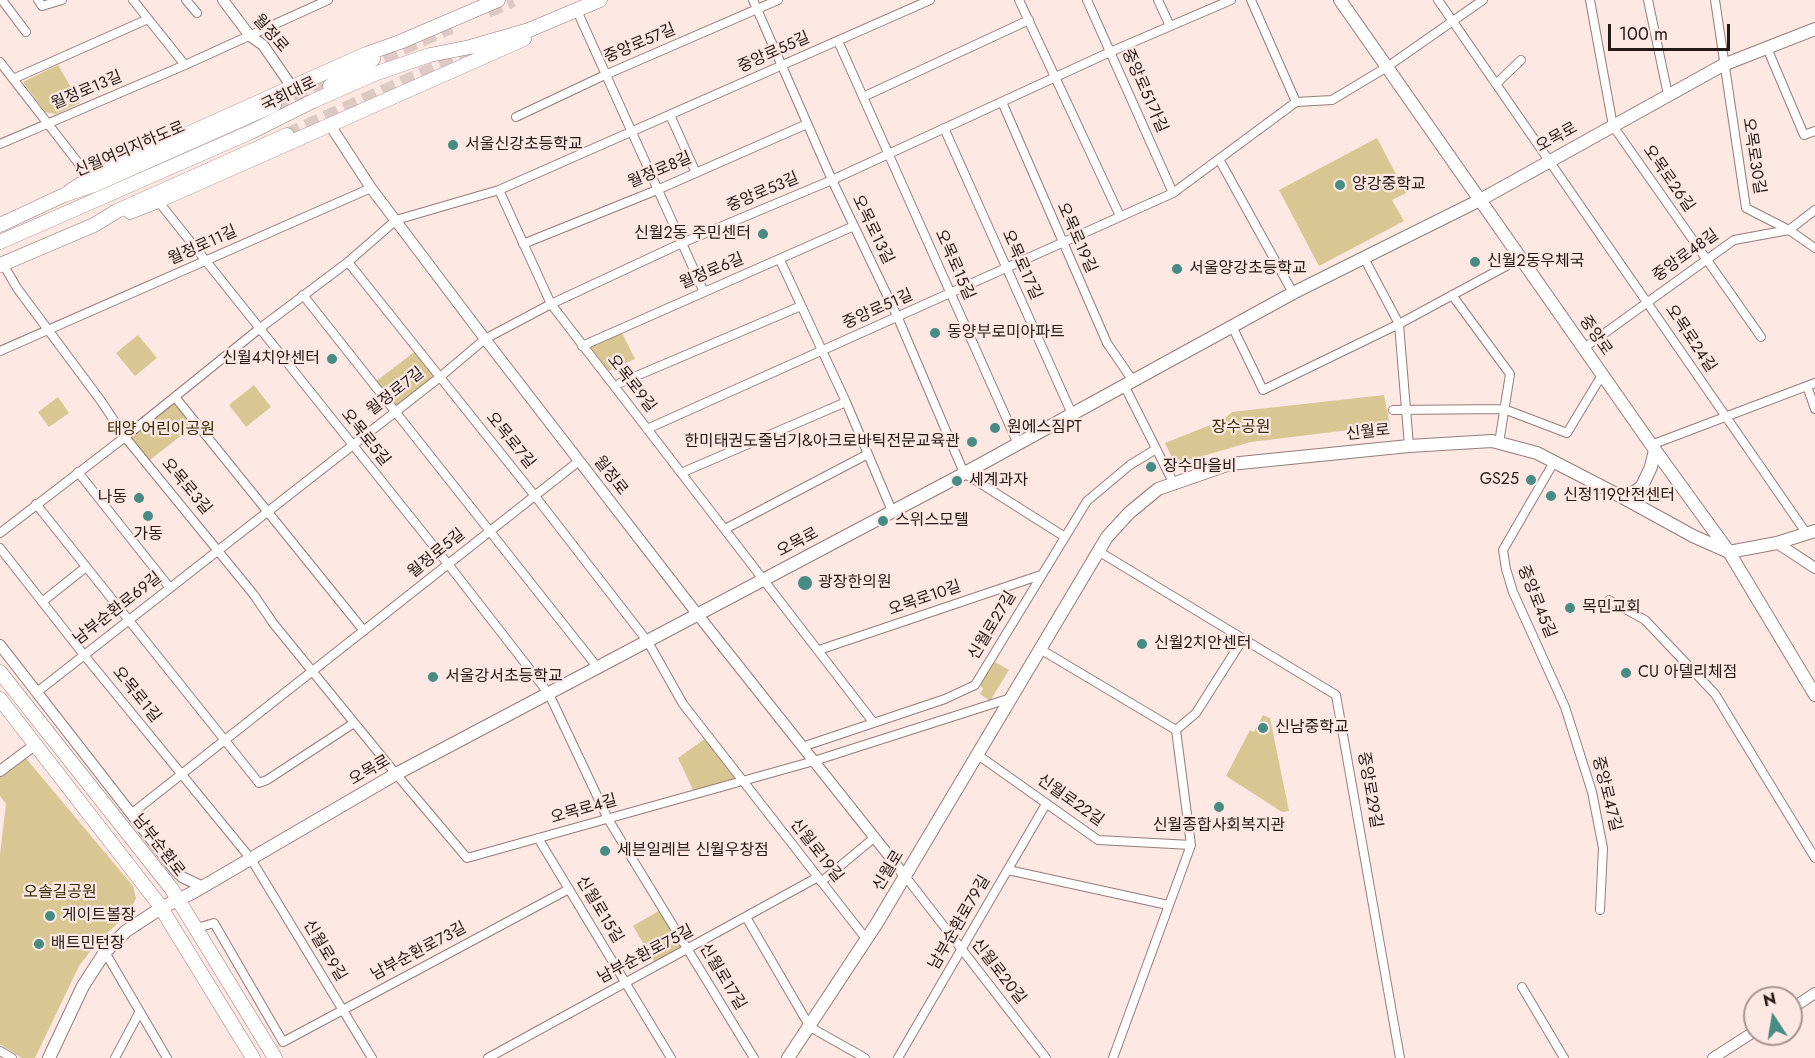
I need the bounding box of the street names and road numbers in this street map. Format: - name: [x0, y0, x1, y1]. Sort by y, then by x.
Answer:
- street label: 월정로: [248, 11, 292, 57]
- street label: 중앙로57길: [601, 20, 679, 68]
- street label: 중앙로55길: [735, 29, 813, 77]
- street label: 중앙로51가길: [1117, 46, 1171, 136]
- street label: 월정로13길: [49, 68, 125, 114]
- street label: 국회대로: [258, 73, 320, 117]
- street label: 오목로30길: [1737, 116, 1769, 196]
- street label: 신월여의지하도로: [72, 118, 188, 182]
- street label: 오목로: [1533, 119, 1581, 157]
- street label: 오목로26길: [1638, 142, 1698, 216]
- street label: 월정로8길: [625, 149, 695, 193]
- street label: 중앙로53길: [724, 169, 802, 217]
- street label: 오목로13길: [847, 192, 897, 268]
- street label: 오목로19길: [1052, 200, 1100, 276]
- street label: 월정로11길: [166, 222, 240, 270]
- street label: 중앙로48길: [1649, 226, 1723, 286]
- street label: 오목로15길: [930, 227, 978, 303]
- street label: 오목로17길: [997, 227, 1045, 303]
- street label: 월정로6길: [677, 250, 747, 294]
- street label: 중앙로51길: [840, 286, 916, 334]
- street label: 오목로24길: [1660, 302, 1720, 376]
- street label: 중앙로: [1574, 312, 1616, 360]
- street label: 오목로9길: [602, 351, 660, 417]
- street label: 월정로7길: [364, 364, 428, 420]
- street label: 오목로5길: [336, 406, 394, 470]
- street label: 오목로7길: [481, 409, 539, 473]
- street label: 신월로: [1345, 421, 1391, 445]
- street label: 월정로: [589, 453, 631, 499]
- street label: 오목로3길: [157, 455, 215, 519]
- street label: 오목로: [774, 524, 822, 562]
- street label: 월정로5길: [405, 525, 469, 583]
- street label: 중앙로45길: [1513, 563, 1559, 641]
- street label: 남부순환로69길: [70, 569, 166, 649]
- street label: 오목로10길: [886, 578, 964, 620]
- street label: 신월로27길: [965, 588, 1021, 664]
- street label: 오목로1길: [108, 663, 164, 727]
- street label: 중앙로29길: [1353, 750, 1385, 830]
- street label: 오목로: [346, 752, 394, 790]
- street label: 중앙로47길: [1587, 755, 1625, 833]
- street label: 신월로22길: [1033, 771, 1107, 831]
- street label: 오목로4길: [549, 791, 619, 829]
- street label: 남부순환로: [128, 811, 188, 881]
- street label: 신월로19길: [785, 815, 847, 887]
- street label: 신월로: [869, 847, 909, 895]
- street label: 남부순환로79길: [925, 872, 995, 974]
- street label: 신월로15길: [571, 873, 627, 947]
- street label: 신월로9길: [298, 917, 350, 985]
- street label: 남부순환로73길: [368, 919, 470, 985]
- street label: 남부순환로75길: [595, 922, 697, 988]
- street label: 신월로20길: [967, 936, 1029, 1008]
- street label: 신월로17길: [695, 940, 749, 1014]

